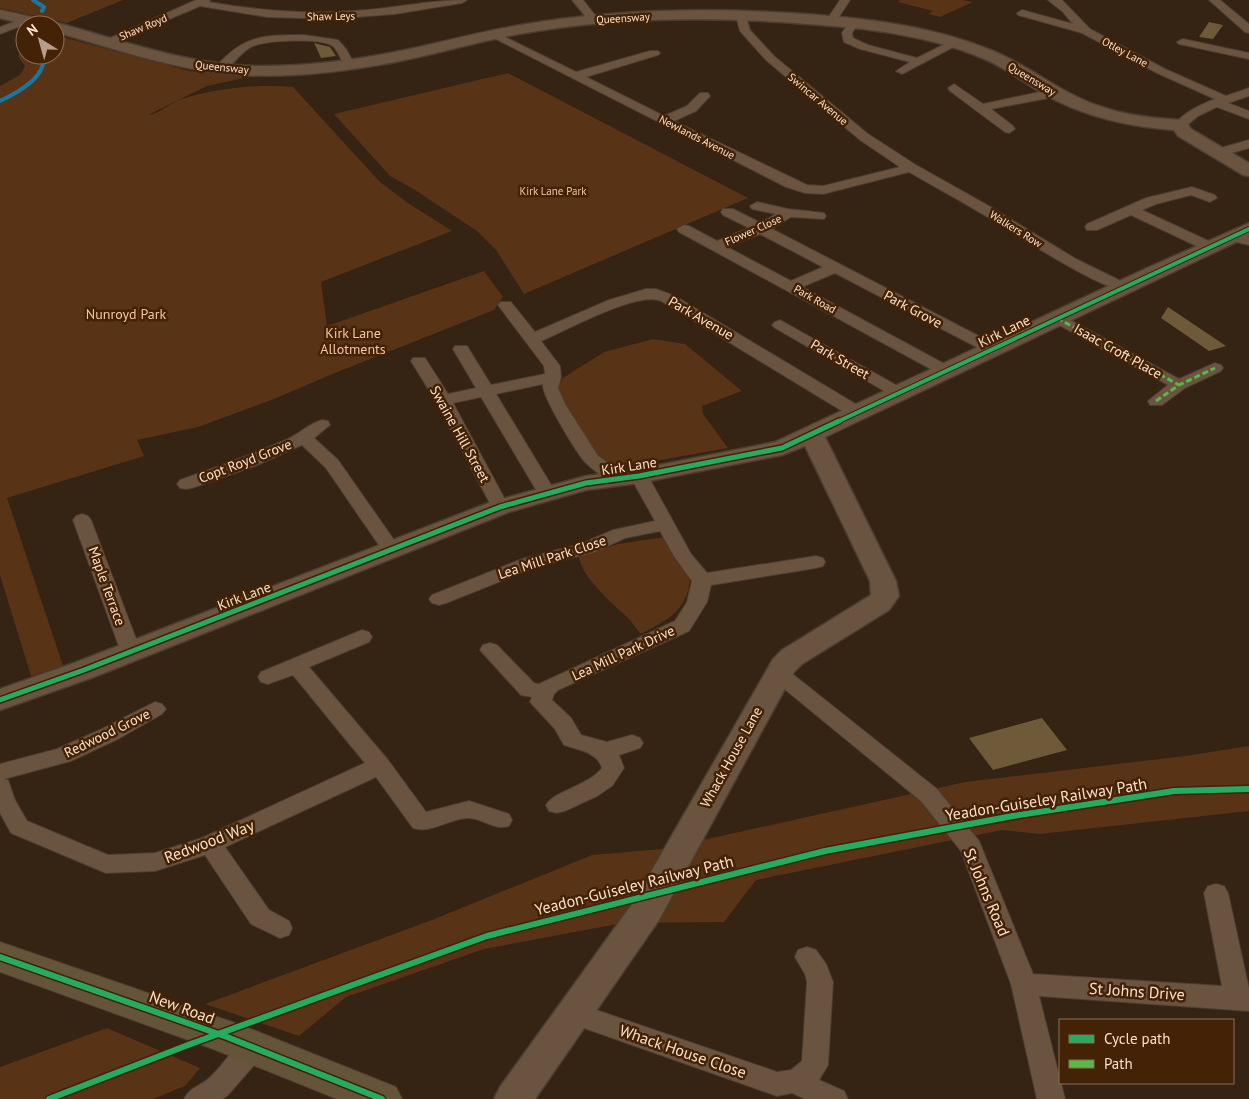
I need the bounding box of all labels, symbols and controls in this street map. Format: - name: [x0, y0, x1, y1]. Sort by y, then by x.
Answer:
- street label: Shaw Leys: [307, 9, 356, 23]
- street label: Queensway: [596, 9, 651, 27]
- street label: Shaw Royd: [117, 11, 169, 43]
- north arrow: [15, 15, 65, 65]
- text: N: [23, 20, 41, 40]
- street label: Otley Lane: [1100, 34, 1151, 70]
- street label: Queensway: [195, 57, 250, 77]
- street label: Queensway: [1005, 59, 1059, 99]
- street label: Swincar Avenue: [785, 70, 851, 128]
- street label: Newlands Avenue: [657, 112, 738, 162]
- park label: Kirk Lane Park: [520, 184, 587, 198]
- street label: Walkers Row: [987, 207, 1045, 251]
- street label: Flower Close: [723, 211, 784, 249]
- street label: Park Road: [791, 282, 839, 316]
- street label: Park Grove: [881, 286, 945, 332]
- street label: Park Avenue: [665, 292, 737, 344]
- park label: Nunroyd Park: [86, 305, 166, 323]
- street label: Kirk Lane: [975, 311, 1033, 351]
- street label: Isaac Croft Place: [1071, 319, 1165, 383]
- park label: Kirk Lane Allotments: [320, 324, 386, 358]
- street label: Park Street: [807, 335, 873, 383]
- street label: Swaine Hill Street: [426, 383, 494, 486]
- street label: Copt Royd Grove: [196, 435, 294, 487]
- street label: Kirk Lane: [600, 453, 658, 479]
- street label: Lea Mill Park Close: [496, 531, 608, 583]
- street label: Maple Terrace: [84, 544, 130, 628]
- street label: Kirk Lane: [215, 578, 273, 614]
- street label: Lea Mill Park Drive: [569, 621, 677, 685]
- street label: Whack House Lane: [696, 703, 766, 811]
- street label: Redwood Grove: [61, 705, 153, 761]
- street label: Yeadon-Guiseley Railway Path: [944, 773, 1148, 825]
- street label: Redwood Way: [161, 814, 257, 867]
- street label: St Johns Road: [959, 845, 1015, 939]
- street label: Yeadon-Guiseley Railway Path: [533, 851, 735, 919]
- street label: St Johns Drive: [1089, 978, 1185, 1004]
- street label: New Road: [147, 986, 217, 1028]
- legend: [1059, 1019, 1234, 1084]
- street label: Whack House Close: [617, 1020, 749, 1082]
- text: Cycle path: [1104, 1029, 1170, 1048]
- text: Path: [1104, 1054, 1133, 1073]

